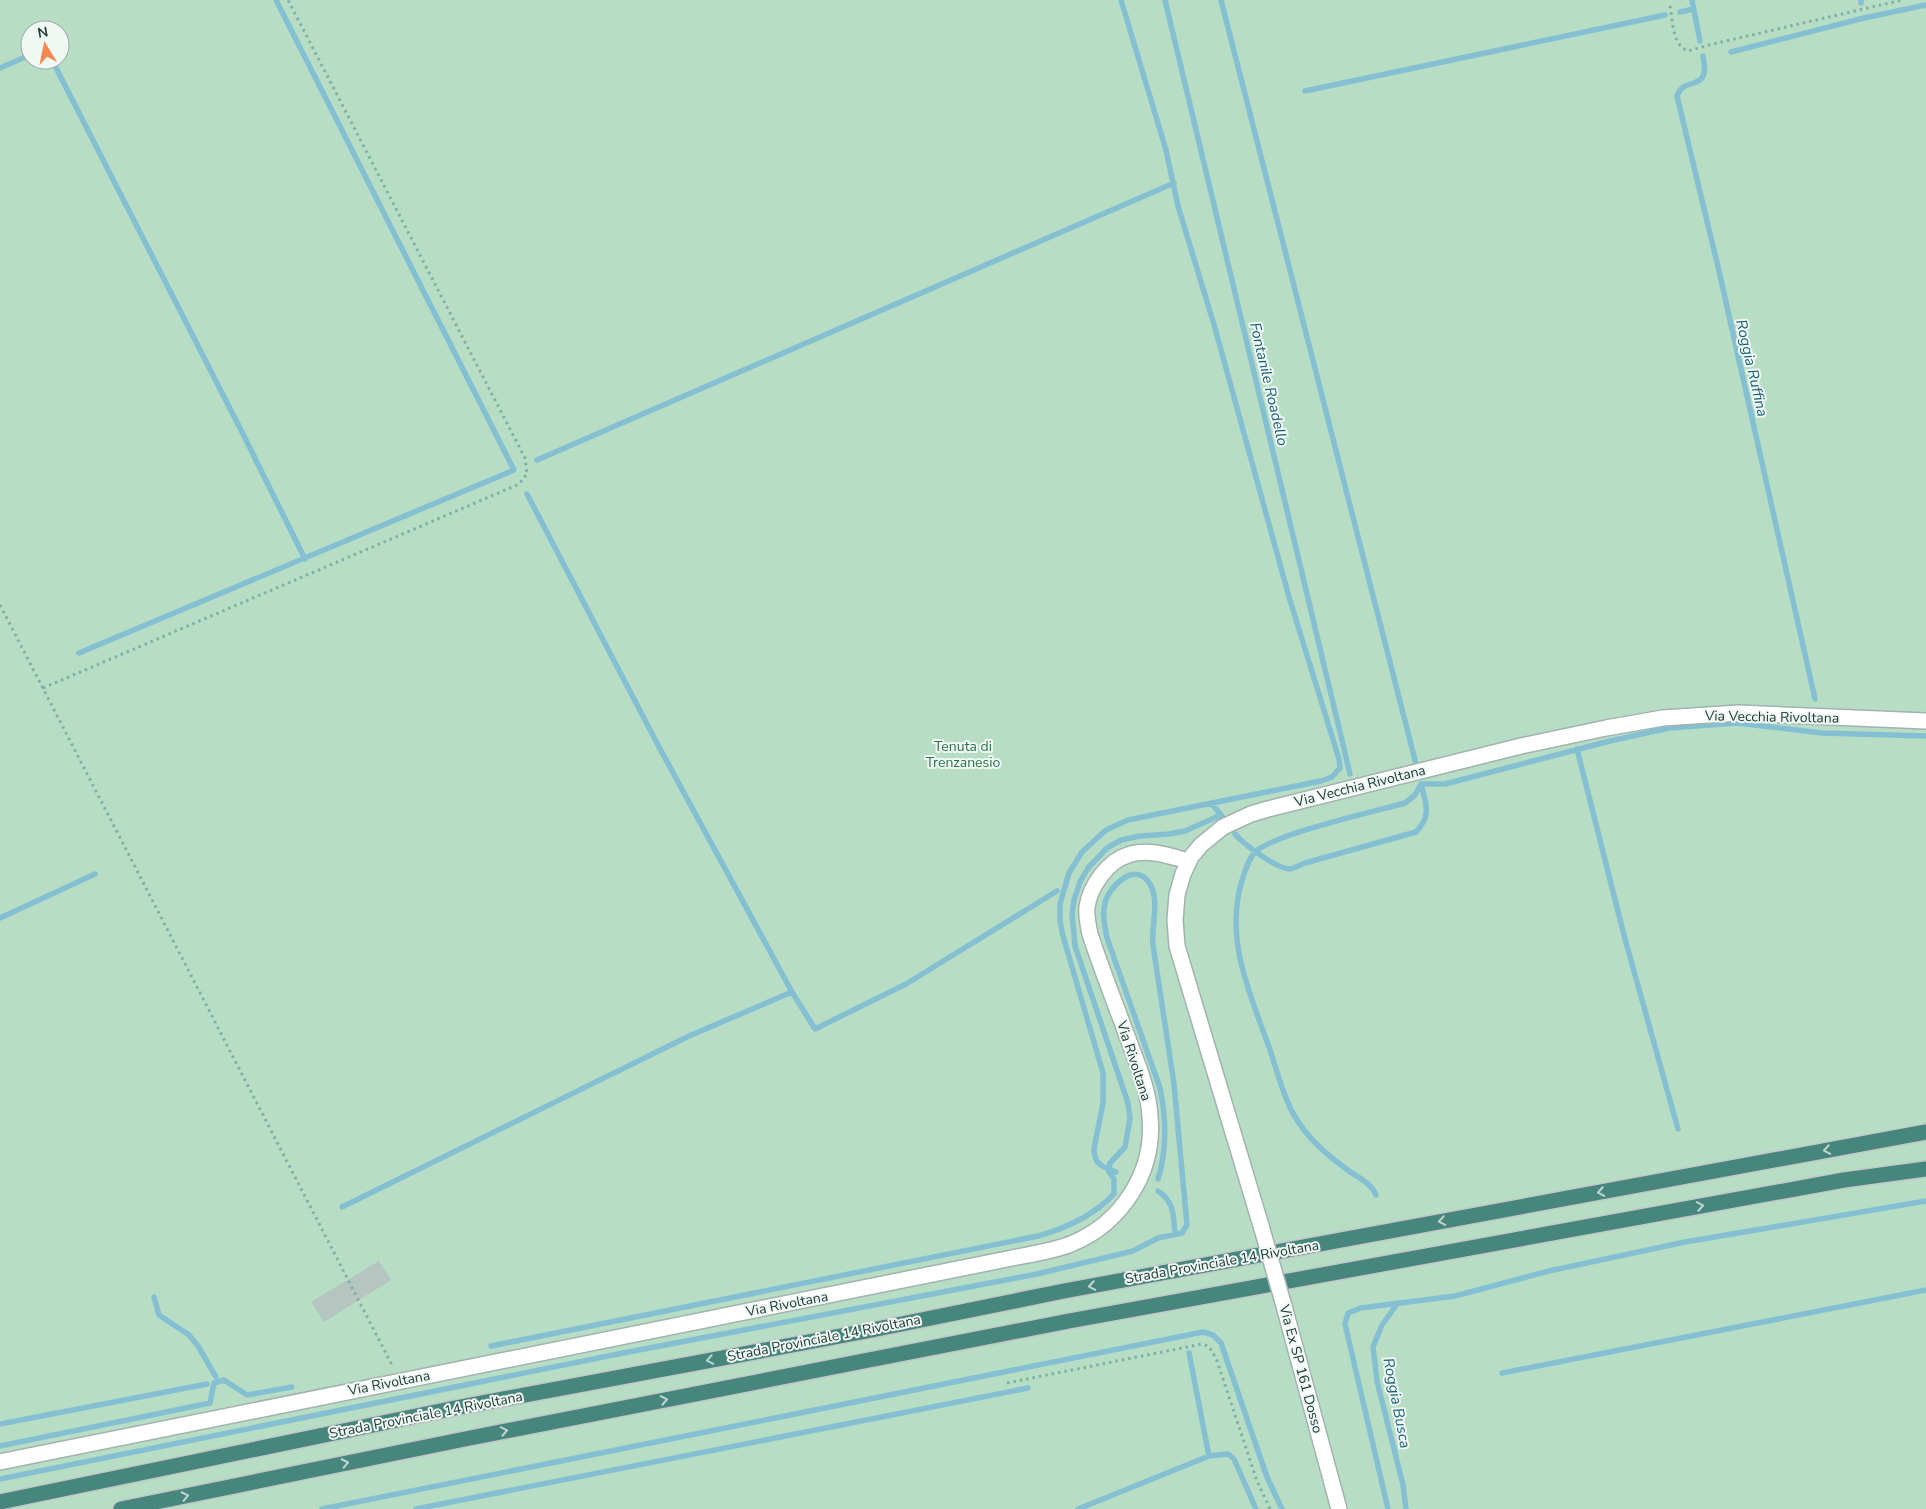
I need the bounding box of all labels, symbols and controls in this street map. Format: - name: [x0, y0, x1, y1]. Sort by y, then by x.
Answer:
- north arrow: [20, 20, 70, 70]
- text: N: [36, 22, 50, 43]
- water label: Roggia Ruffina: [1731, 317, 1773, 419]
- water label: Fontanile Roadello: [1245, 320, 1293, 448]
- street label: Via Vecchia Rivoltana: [1704, 706, 1839, 728]
- park label: Tenuta di Trenzanesio: [926, 737, 1001, 772]
- street label: Via Vecchia Rivoltana: [1292, 761, 1428, 812]
- street label: Via Rivoltana: [1112, 1018, 1156, 1103]
- one-way arrow: [1823, 1145, 1832, 1155]
- one-way arrow: [1597, 1186, 1606, 1197]
- one-way arrow: [1695, 1202, 1704, 1212]
- one-way arrow: [1437, 1216, 1446, 1226]
- street label: Strada Provinciale 14 Rivoltana: [1124, 1236, 1320, 1288]
- one-way arrow: [1088, 1280, 1097, 1290]
- street label: Via Rivoltana: [743, 1287, 830, 1321]
- street label: Via Ex SP 161 Dosso: [1274, 1302, 1327, 1436]
- street label: Strada Provinciale 14 Rivoltana: [726, 1310, 922, 1366]
- one-way arrow: [705, 1355, 714, 1365]
- water label: Roggia Busca: [1378, 1356, 1416, 1450]
- street label: Via Rivoltana: [345, 1366, 432, 1400]
- street label: Strada Provinciale 14 Rivoltana: [328, 1387, 524, 1443]
- one-way arrow: [659, 1396, 668, 1406]
- one-way arrow: [500, 1427, 508, 1437]
- one-way arrow: [340, 1458, 349, 1469]
- one-way arrow: [181, 1491, 190, 1501]

